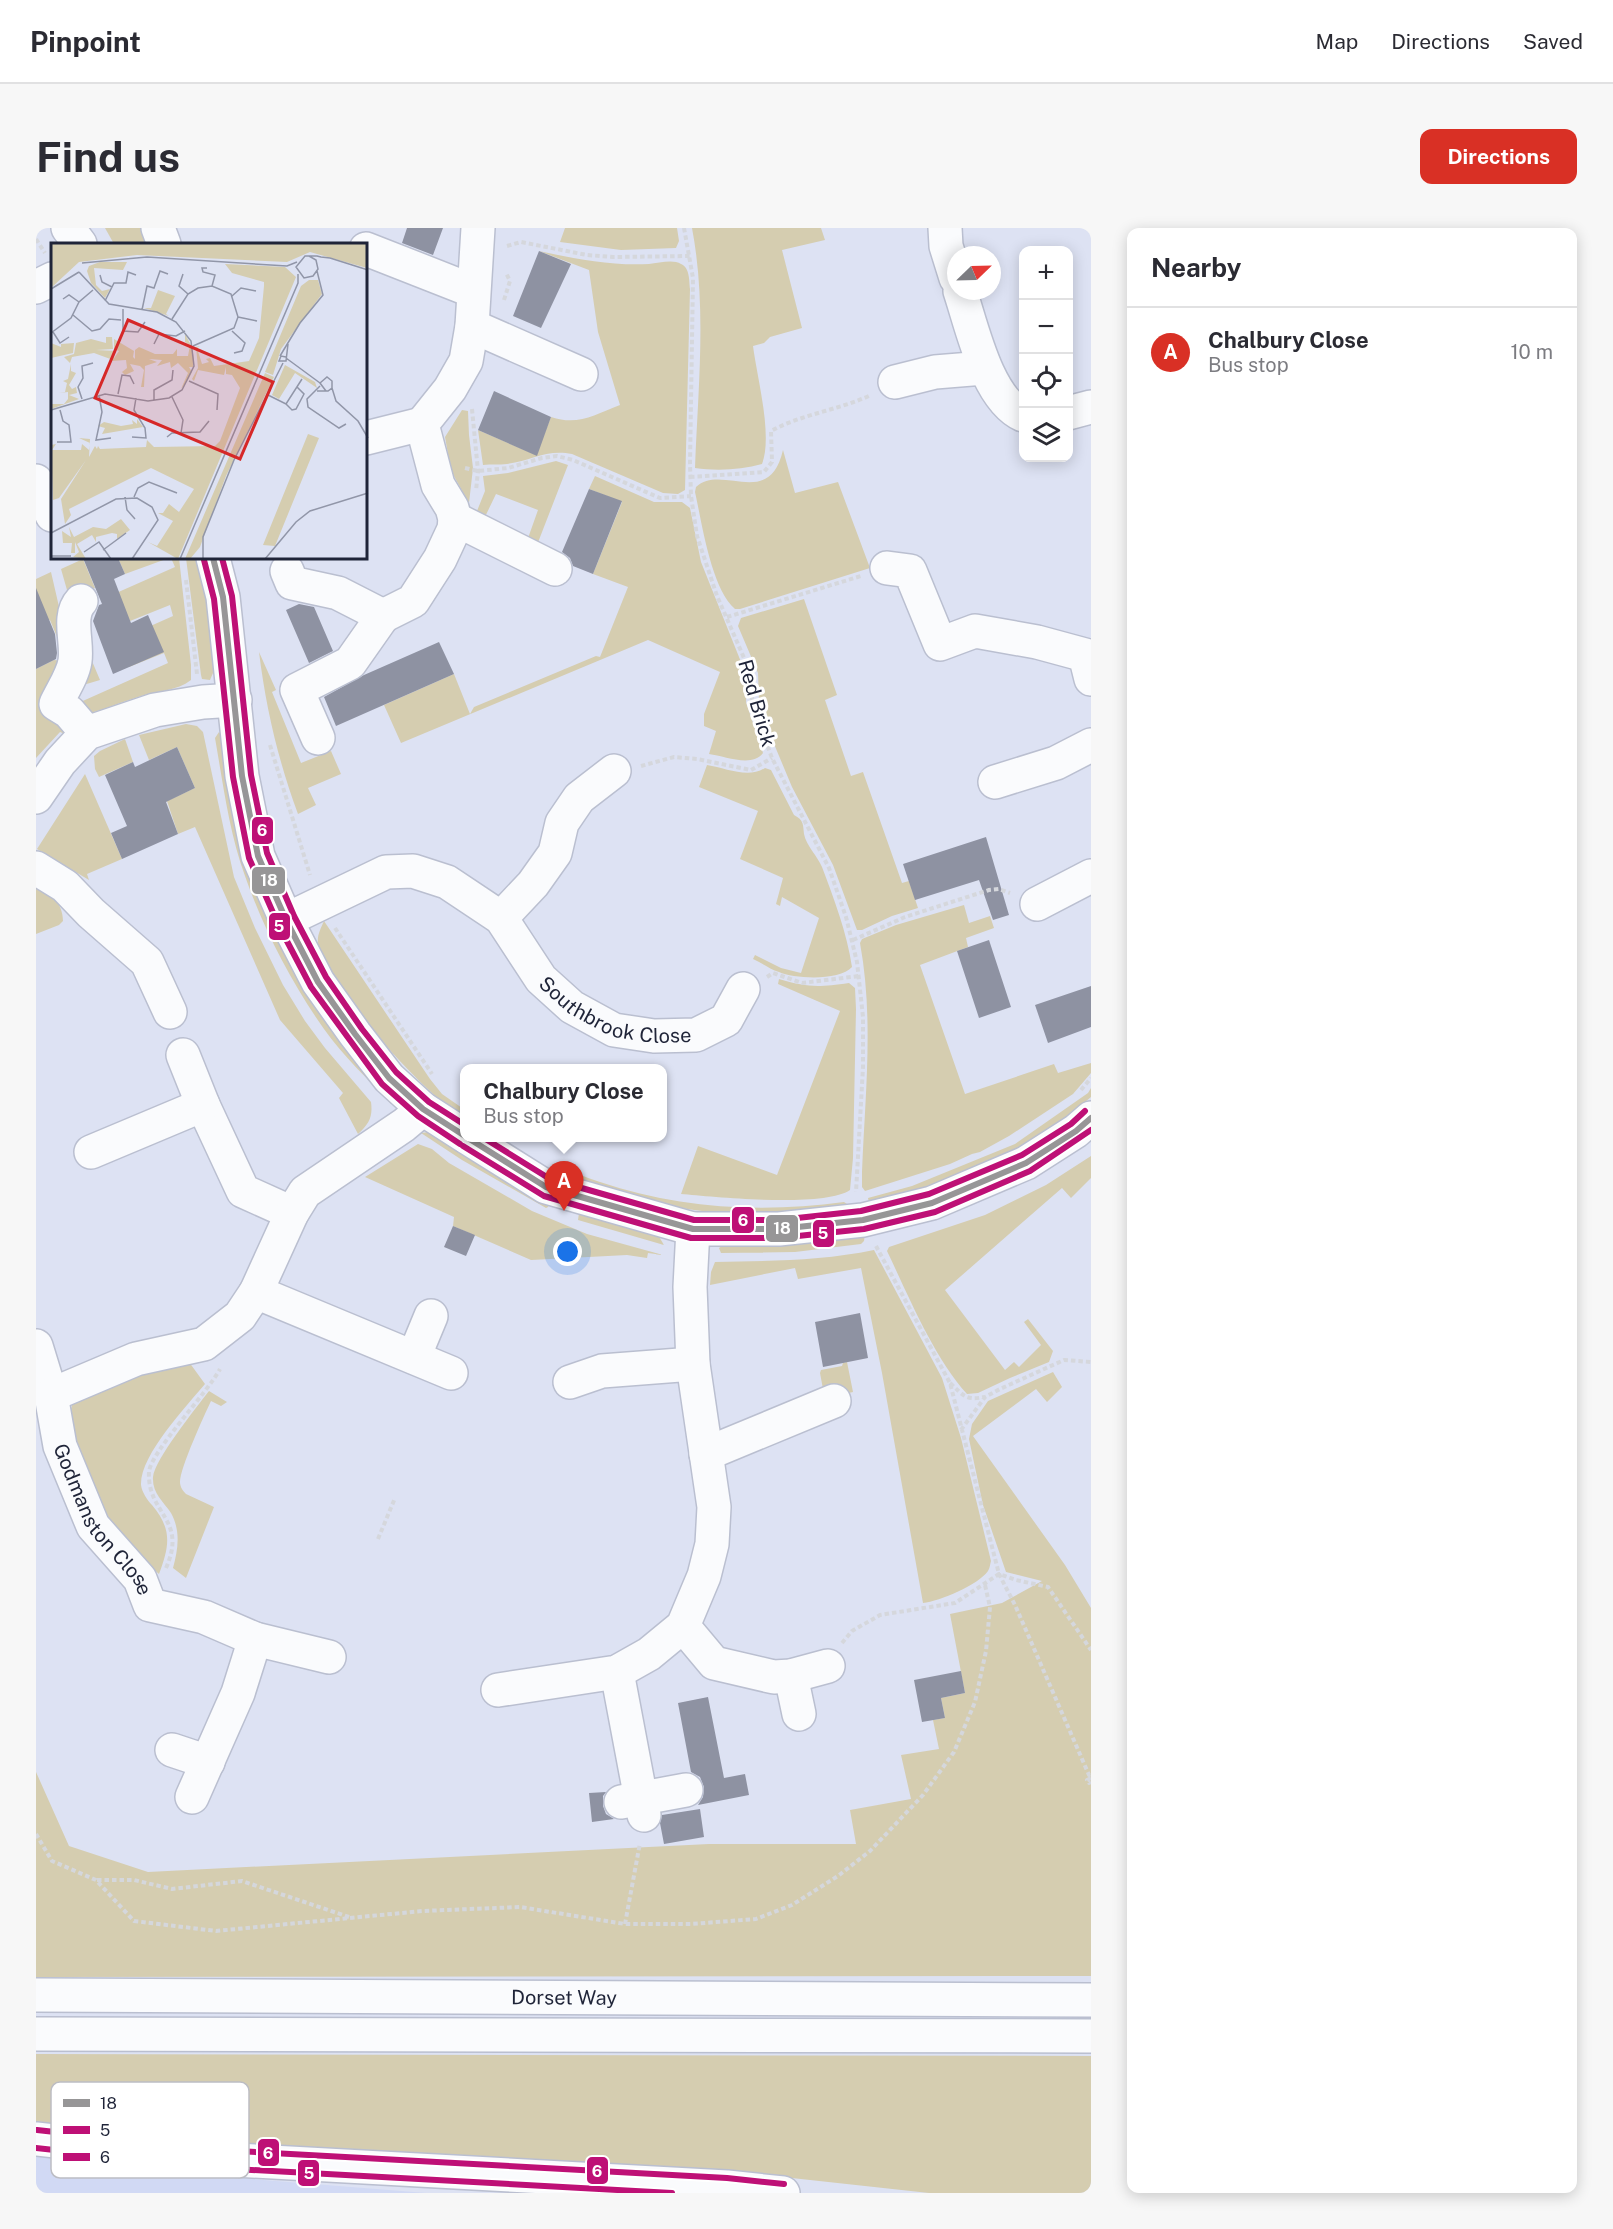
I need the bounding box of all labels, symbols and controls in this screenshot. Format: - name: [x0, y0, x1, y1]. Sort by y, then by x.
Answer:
- text: Pinpoint: [30, 25, 141, 58]
- text: Map: [1316, 29, 1358, 54]
- text: Directions: [1391, 29, 1490, 54]
- text: Saved: [1523, 29, 1583, 54]
- button: Directions: [1420, 129, 1577, 184]
- text: Find us: [36, 132, 180, 181]
- inset map: [51, 243, 368, 560]
- north arrow: [947, 246, 1001, 300]
- map controls: [1019, 246, 1073, 462]
- button: +: [1019, 246, 1073, 300]
- text: Nearby: [1151, 252, 1241, 283]
- button: −: [1019, 300, 1073, 354]
- text: Chalbury Close: [1208, 327, 1369, 353]
- text: A: [1163, 340, 1178, 364]
- text: 10 m: [1510, 340, 1553, 364]
- text: Bus stop: [1208, 353, 1289, 377]
- button: locate: [1019, 354, 1073, 408]
- button: layers: [1019, 408, 1073, 462]
- street label: Red Brick: [733, 657, 781, 749]
- line badge: 6: [251, 816, 274, 845]
- text: 6: [257, 821, 267, 840]
- line badge: 18: [251, 866, 286, 895]
- text: 18: [260, 871, 278, 890]
- line badge: 5: [268, 912, 291, 941]
- text: 5: [274, 917, 285, 936]
- street label: Southbrook Close: [534, 971, 692, 1048]
- popup: [460, 1064, 667, 1142]
- text: Chalbury Close: [483, 1078, 644, 1104]
- text: Bus stop: [483, 1104, 564, 1128]
- pin: A: [544, 1162, 584, 1211]
- line badge: 6: [731, 1206, 755, 1234]
- text: 6: [738, 1211, 748, 1230]
- line badge: 18: [765, 1214, 799, 1243]
- text: 18: [773, 1219, 791, 1238]
- line badge: 5: [812, 1219, 835, 1248]
- text: 5: [818, 1224, 829, 1243]
- your location: [553, 1237, 582, 1266]
- street label: Godmanston Close: [48, 1440, 157, 1598]
- street label: Dorset Way: [511, 1985, 617, 2010]
- legend: [51, 2082, 249, 2178]
- text: 18: [100, 2094, 117, 2113]
- text: 5: [100, 2121, 110, 2140]
- line badge: 6: [257, 2138, 280, 2167]
- text: 6: [263, 2144, 273, 2163]
- text: 6: [100, 2148, 110, 2167]
- line badge: 6: [586, 2156, 609, 2185]
- line badge: 5: [297, 2159, 320, 2187]
- text: 6: [592, 2162, 602, 2181]
- text: 5: [304, 2164, 315, 2183]

